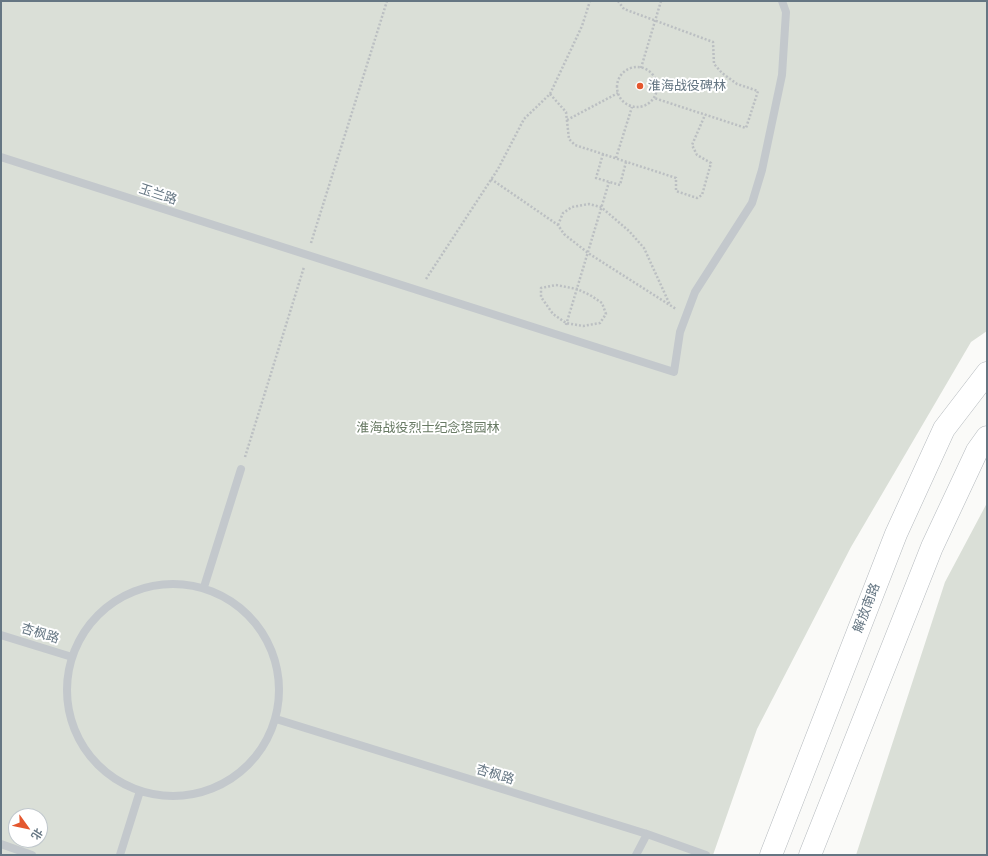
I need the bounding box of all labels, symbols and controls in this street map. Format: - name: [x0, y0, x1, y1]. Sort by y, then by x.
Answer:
- place label: 淮海战役碑林: [648, 78, 726, 94]
- marker: 淮海战役碑林: [635, 81, 645, 91]
- street label: 玉兰路: [137, 182, 179, 208]
- park label: 淮海战役烈士纪念塔园林: [357, 420, 499, 436]
- street label: 解放南路: [850, 581, 884, 635]
- street label: 杏枫路: [19, 621, 61, 647]
- street label: 杏枫路: [474, 762, 516, 788]
- north arrow: [8, 808, 48, 848]
- text: 北: [28, 826, 46, 842]

